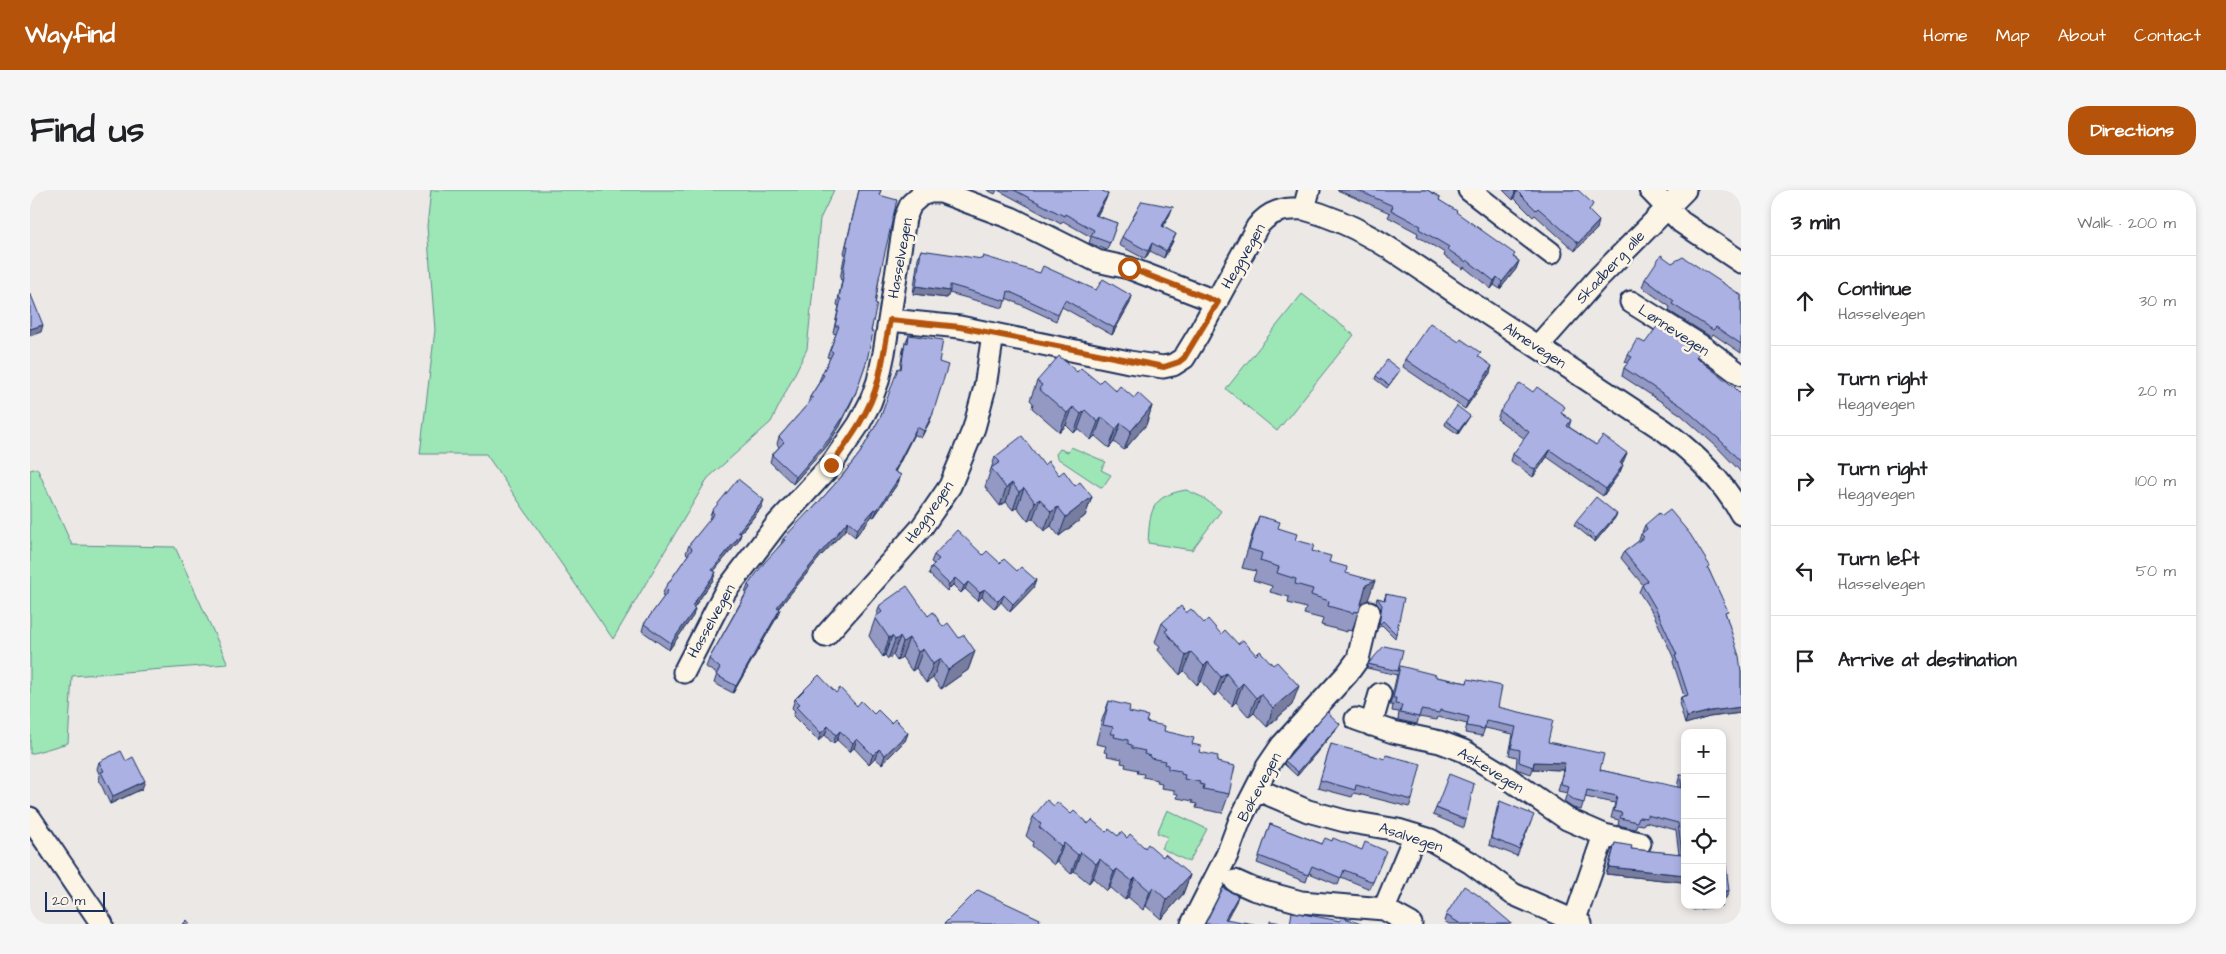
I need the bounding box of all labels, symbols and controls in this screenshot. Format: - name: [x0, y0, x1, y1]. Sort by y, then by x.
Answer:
- text: Wayfind: [25, 18, 115, 52]
- text: Home: [1923, 23, 1968, 48]
- text: Map: [1996, 23, 2030, 48]
- text: About: [2058, 23, 2106, 48]
- text: Contact: [2134, 23, 2201, 48]
- text: Find us: [30, 106, 144, 155]
- button: Directions: [2068, 106, 2196, 155]
- text: 3 min: [1791, 208, 1840, 237]
- text: Walk · 200 m: [2077, 212, 2176, 234]
- street label: Hasselvegen: [883, 216, 919, 300]
- street label: Heggvegen: [1216, 219, 1272, 293]
- street label: Skadberg alle: [1571, 226, 1651, 309]
- route start: [1118, 257, 1141, 280]
- text: Continue: [1838, 276, 1912, 303]
- icon: ahead: [1791, 287, 1819, 315]
- text: 30 m: [2139, 290, 2176, 312]
- street label: Lønnevegen: [1633, 300, 1714, 362]
- text: Hasselvegen: [1838, 303, 1925, 325]
- street label: Almevegen: [1499, 317, 1571, 375]
- text: Turn right: [1838, 366, 1927, 393]
- icon: right: [1791, 377, 1819, 405]
- text: 20 m: [2138, 380, 2176, 402]
- text: Heggvegen: [1838, 393, 1915, 415]
- route end: [820, 454, 843, 477]
- text: Turn right: [1838, 456, 1927, 483]
- icon: right: [1791, 467, 1819, 495]
- text: 100 m: [2135, 470, 2176, 492]
- street label: Heggvegen: [900, 476, 960, 548]
- text: Heggvegen: [1838, 483, 1915, 505]
- text: Turn left: [1838, 546, 1919, 573]
- icon: left: [1791, 557, 1819, 585]
- text: 50 m: [2136, 560, 2176, 582]
- text: Hasselvegen: [1838, 573, 1925, 595]
- street label: Hasselvegen: [682, 580, 741, 662]
- icon: arrive: [1791, 647, 1819, 675]
- text: Arrive at destination: [1838, 647, 2017, 674]
- map controls: [1681, 729, 1726, 909]
- button: +: [1681, 729, 1726, 774]
- street label: Askevegen: [1453, 742, 1528, 800]
- street label: Bøkevegen: [1232, 748, 1288, 826]
- button: −: [1681, 774, 1726, 819]
- street label: Asalvegen: [1376, 817, 1446, 859]
- button: locate: [1681, 819, 1726, 864]
- button: layers: [1681, 864, 1726, 909]
- scale bar: [45, 889, 105, 912]
- text: 20 m: [52, 891, 85, 911]

